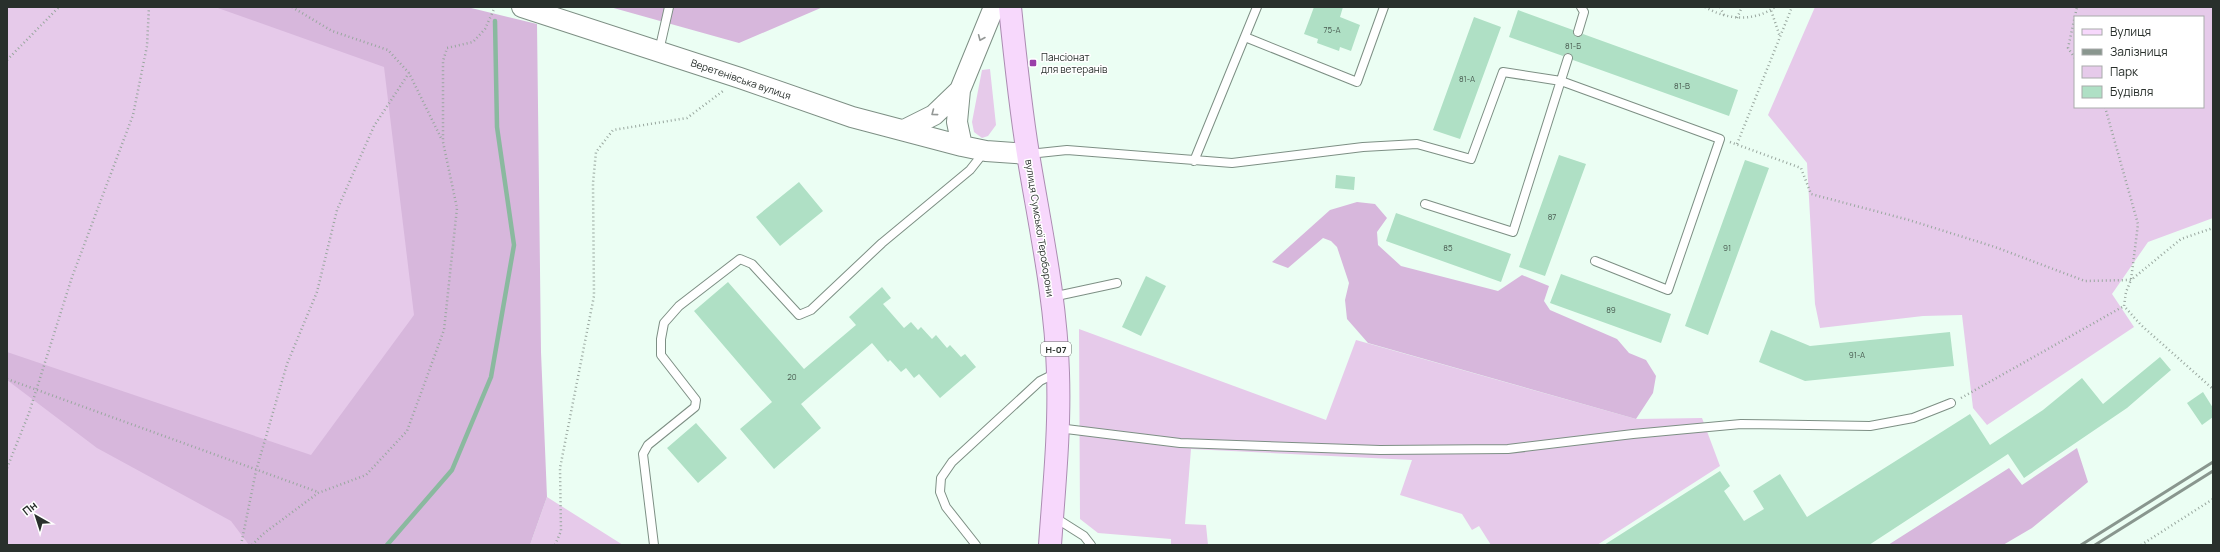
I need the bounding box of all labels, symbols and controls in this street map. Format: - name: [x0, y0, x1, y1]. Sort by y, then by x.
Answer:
- legend: [2074, 16, 2204, 108]
- text: Вулиця: [2110, 23, 2151, 40]
- house number: 75-А: [1324, 24, 1340, 35]
- one-way arrow: [977, 34, 985, 41]
- house number: 81-Б: [1565, 40, 1581, 51]
- text: Залізниця: [2110, 43, 2168, 60]
- place label: Пансіонат для ветеранів: [1041, 50, 1108, 76]
- street label: Веретенівська вулиця: [689, 55, 793, 103]
- marker: Пансіонат для ветеранів: [1028, 58, 1038, 68]
- text: Парк: [2110, 63, 2139, 80]
- house number: 81-А: [1459, 73, 1475, 84]
- house number: 81-В: [1674, 80, 1690, 91]
- text: Будівля: [2110, 83, 2153, 100]
- one-way arrow: [932, 109, 939, 116]
- street label: вулиця Сумської Тероборони: [1022, 158, 1058, 298]
- house number: 87: [1548, 211, 1556, 222]
- house number: 85: [1443, 242, 1453, 253]
- house number: 91: [1723, 242, 1731, 253]
- house number: 89: [1606, 304, 1616, 315]
- road number: Н-07: [1041, 342, 1071, 356]
- house number: 91-А: [1849, 349, 1865, 360]
- house number: 20: [787, 371, 797, 382]
- north arrow: [16, 496, 56, 536]
- text: Пн: [19, 497, 40, 518]

